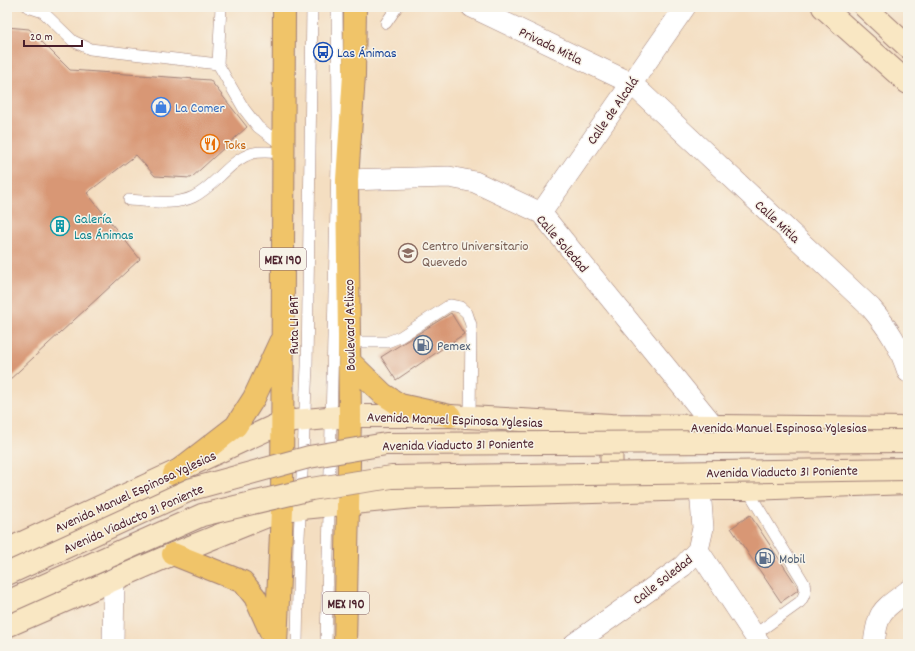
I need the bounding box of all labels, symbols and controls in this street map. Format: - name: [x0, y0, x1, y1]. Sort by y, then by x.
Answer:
- scale bar: [24, 22, 82, 48]
- street label: Privada Mitla: [515, 23, 586, 71]
- text: 20 m: [30, 29, 53, 46]
- bus stop icon: Las Ánimas: [312, 41, 334, 63]
- place label: Las Ánimas: [337, 44, 397, 64]
- street label: Calle de Alcalá: [583, 73, 644, 149]
- shop icon: La Comer: [150, 96, 172, 118]
- place label: La Comer: [175, 99, 225, 119]
- restaurant icon: Toks: [199, 133, 221, 155]
- place label: Toks: [224, 136, 246, 156]
- street label: Calle Mitla: [750, 196, 804, 249]
- place label: Galería Las Ánimas: [74, 210, 134, 246]
- street label: Calle Soledad: [531, 211, 592, 278]
- building icon: Galería Las Ánimas: [49, 215, 71, 237]
- place label: Centro Universitario Quevedo: [422, 237, 528, 273]
- school or university icon: Centro Universitario Quevedo: [397, 242, 419, 264]
- road number: MEX 190: [260, 248, 306, 270]
- street label: Boulevard Atlixco: [340, 279, 362, 371]
- street label: Ruta L1 BRT: [285, 295, 305, 354]
- fuel station icon: Pemex: [412, 334, 434, 356]
- place label: Pemex: [437, 337, 471, 357]
- street label: Avenida Manuel Espinosa Yglesias: [366, 408, 543, 434]
- street label: Avenida Manuel Espinosa Yglesias: [691, 419, 867, 439]
- street label: Avenida Viaducto 31 Poniente: [382, 435, 534, 457]
- street label: Avenida Manuel Espinosa Yglesias: [52, 446, 220, 539]
- street label: Avenida Viaducto 31 Poniente: [706, 462, 858, 484]
- street label: Avenida Viaducto 31 Poniente: [60, 480, 207, 560]
- fuel station icon: Mobil: [754, 547, 776, 569]
- place label: Mobil: [779, 550, 806, 570]
- street label: Calle Soledad: [629, 551, 697, 610]
- road number: MEX 190: [323, 592, 369, 614]

